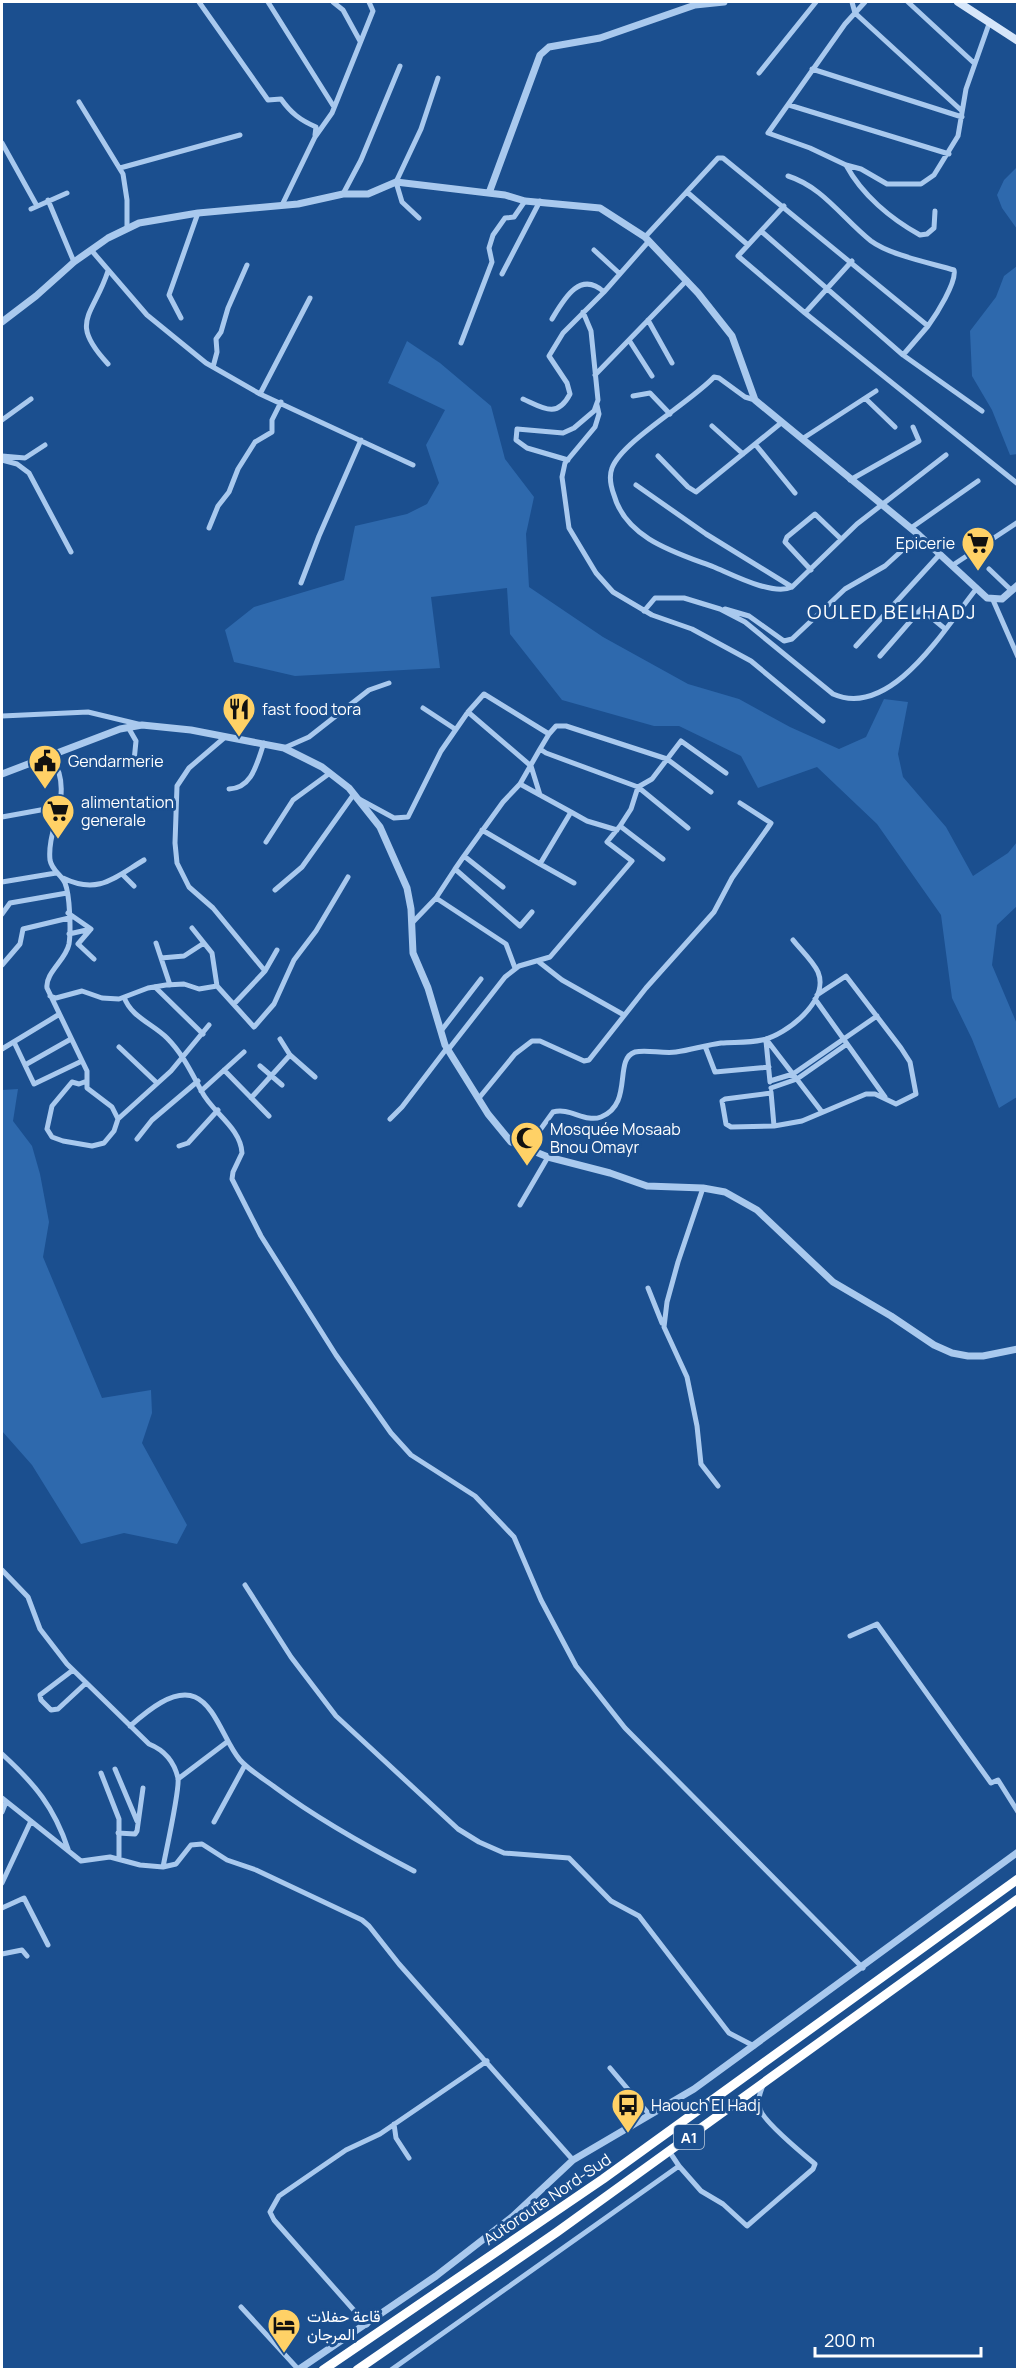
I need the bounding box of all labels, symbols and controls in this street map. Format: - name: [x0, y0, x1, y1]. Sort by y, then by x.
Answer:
- supermarket icon: Epicerie: [960, 525, 996, 572]
- place label: Epicerie: [896, 532, 955, 554]
- district label: OULED BELHADJ: [807, 598, 977, 625]
- restaurant icon: fast food tora: [221, 691, 257, 738]
- place label: fast food tora: [262, 698, 361, 720]
- public building icon: Gendarmerie: [27, 743, 63, 790]
- place label: Gendarmerie: [68, 750, 164, 772]
- place label: alimentation generale: [81, 791, 174, 831]
- supermarket icon: alimentation generale: [40, 793, 76, 840]
- place label: Mosquée Mosaab Bnou Omayr: [550, 1118, 681, 1158]
- mosque icon: Mosquée Mosaab Bnou Omayr: [509, 1120, 545, 1167]
- bus stop icon: Haouch El Hadj: [610, 2087, 646, 2134]
- place label: Haouch El Hadj: [651, 2094, 761, 2116]
- road number: A1: [674, 2125, 704, 2149]
- street label: Autoroute Nord-Sud: [479, 2148, 615, 2250]
- place label: قاعة حفلات المرجان: [307, 2305, 381, 2345]
- hotel icon: قاعة حفلات المرجان: [266, 2307, 302, 2354]
- scale bar: [815, 2320, 982, 2358]
- text: 200 m: [824, 2328, 875, 2352]

